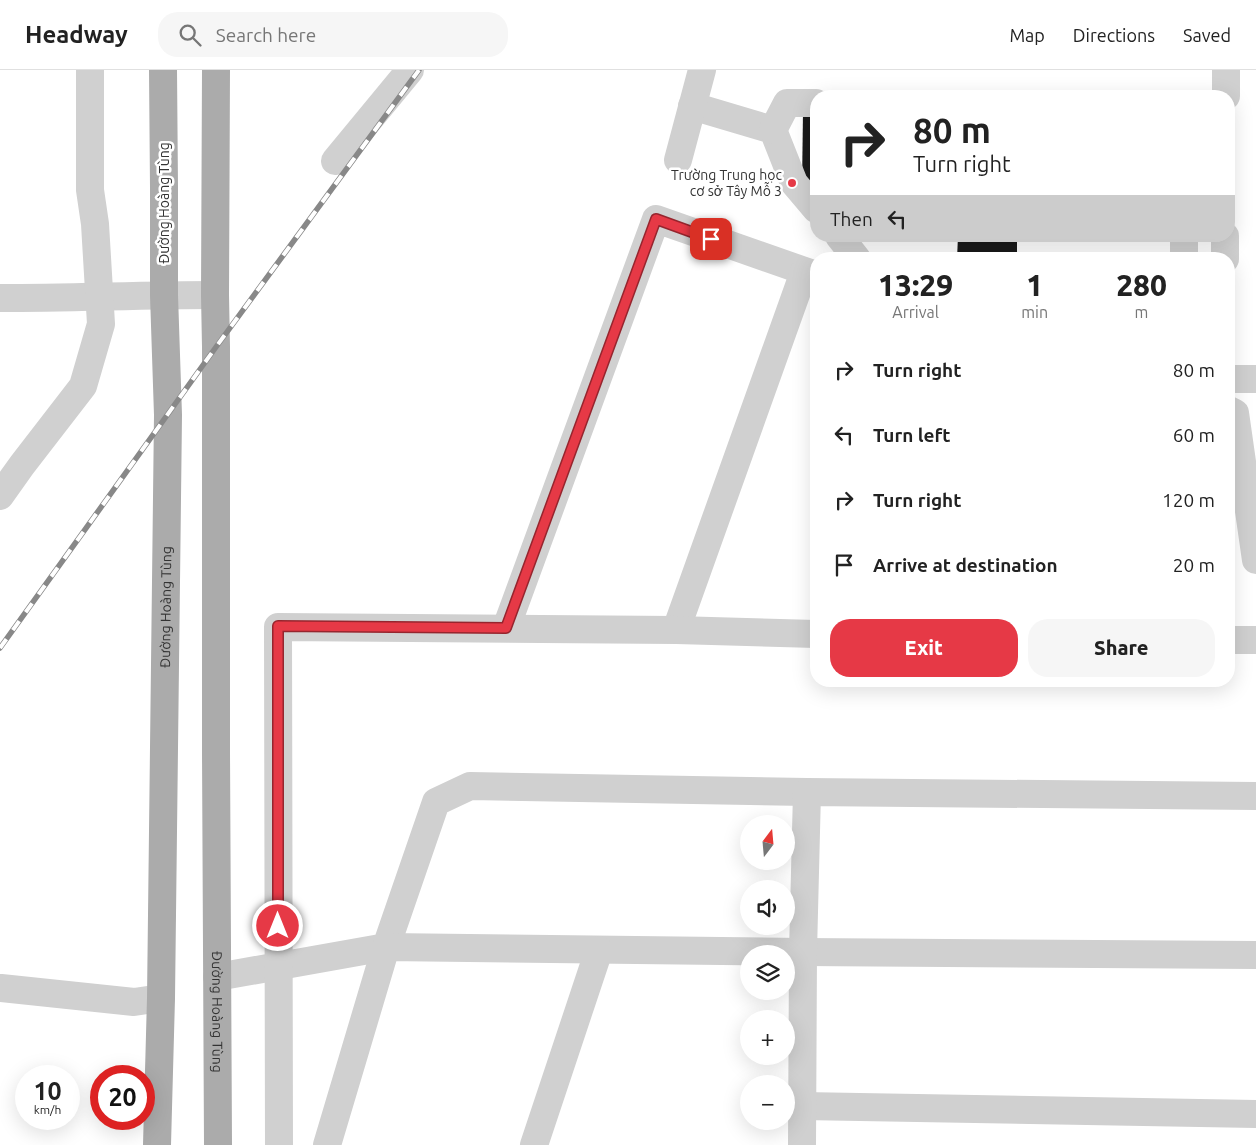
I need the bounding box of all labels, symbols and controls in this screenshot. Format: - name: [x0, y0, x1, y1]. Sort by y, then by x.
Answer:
- search box: [158, 12, 508, 57]
- text: Headway: [25, 21, 128, 48]
- icon: search: [176, 21, 204, 49]
- text: Search here: [216, 24, 316, 46]
- text: Map: [1009, 25, 1045, 45]
- text: Directions: [1073, 25, 1155, 45]
- text: Saved: [1183, 25, 1231, 45]
- icon: right: [830, 110, 895, 175]
- text: 80 m: [913, 110, 991, 150]
- street label: Đường Hoàng Tùng: [156, 142, 172, 264]
- text: Turn right: [913, 151, 1011, 176]
- place label: Trường Trung học cơ sở Tây Mỗ 3: [671, 167, 782, 199]
- marker: Trường Trung học cơ sở Tây Mỗ 3: [786, 177, 798, 189]
- icon: left: [883, 205, 911, 233]
- text: Then: [830, 208, 873, 230]
- pin: [690, 218, 732, 260]
- icon: arrive: [697, 225, 725, 253]
- text: 13:29: [878, 268, 953, 302]
- text: 1: [1026, 268, 1043, 302]
- text: 280: [1116, 268, 1167, 302]
- text: Arrival: [892, 303, 939, 321]
- text: min: [1021, 303, 1048, 321]
- text: m: [1135, 303, 1148, 321]
- icon: right: [830, 356, 858, 384]
- text: Turn right: [873, 359, 961, 381]
- text: 80 m: [1173, 359, 1215, 381]
- icon: left: [830, 421, 858, 449]
- text: Turn left: [873, 424, 951, 446]
- text: 60 m: [1173, 424, 1215, 446]
- icon: right: [830, 486, 858, 514]
- text: Turn right: [873, 489, 961, 511]
- text: 120 m: [1162, 489, 1215, 511]
- street label: Đường Hoàng Tùng: [157, 546, 174, 668]
- icon: arrive: [830, 551, 858, 579]
- text: Arrive at destination: [873, 554, 1058, 576]
- text: 20 m: [1173, 554, 1215, 576]
- button: Exit: [830, 619, 1018, 677]
- button: Share: [1028, 619, 1215, 677]
- north arrow: [740, 815, 795, 870]
- map controls: [740, 815, 795, 1130]
- button: sound: [740, 880, 795, 935]
- position arrow: [251, 899, 303, 951]
- button: layers: [740, 945, 795, 1000]
- street label: Đường Hoàng Tùng: [209, 951, 226, 1073]
- button: +: [740, 1010, 795, 1065]
- speed limit sign: 20: [90, 1065, 155, 1130]
- button: −: [740, 1075, 795, 1130]
- text: 10: [33, 1077, 62, 1105]
- text: km/h: [34, 1103, 61, 1116]

